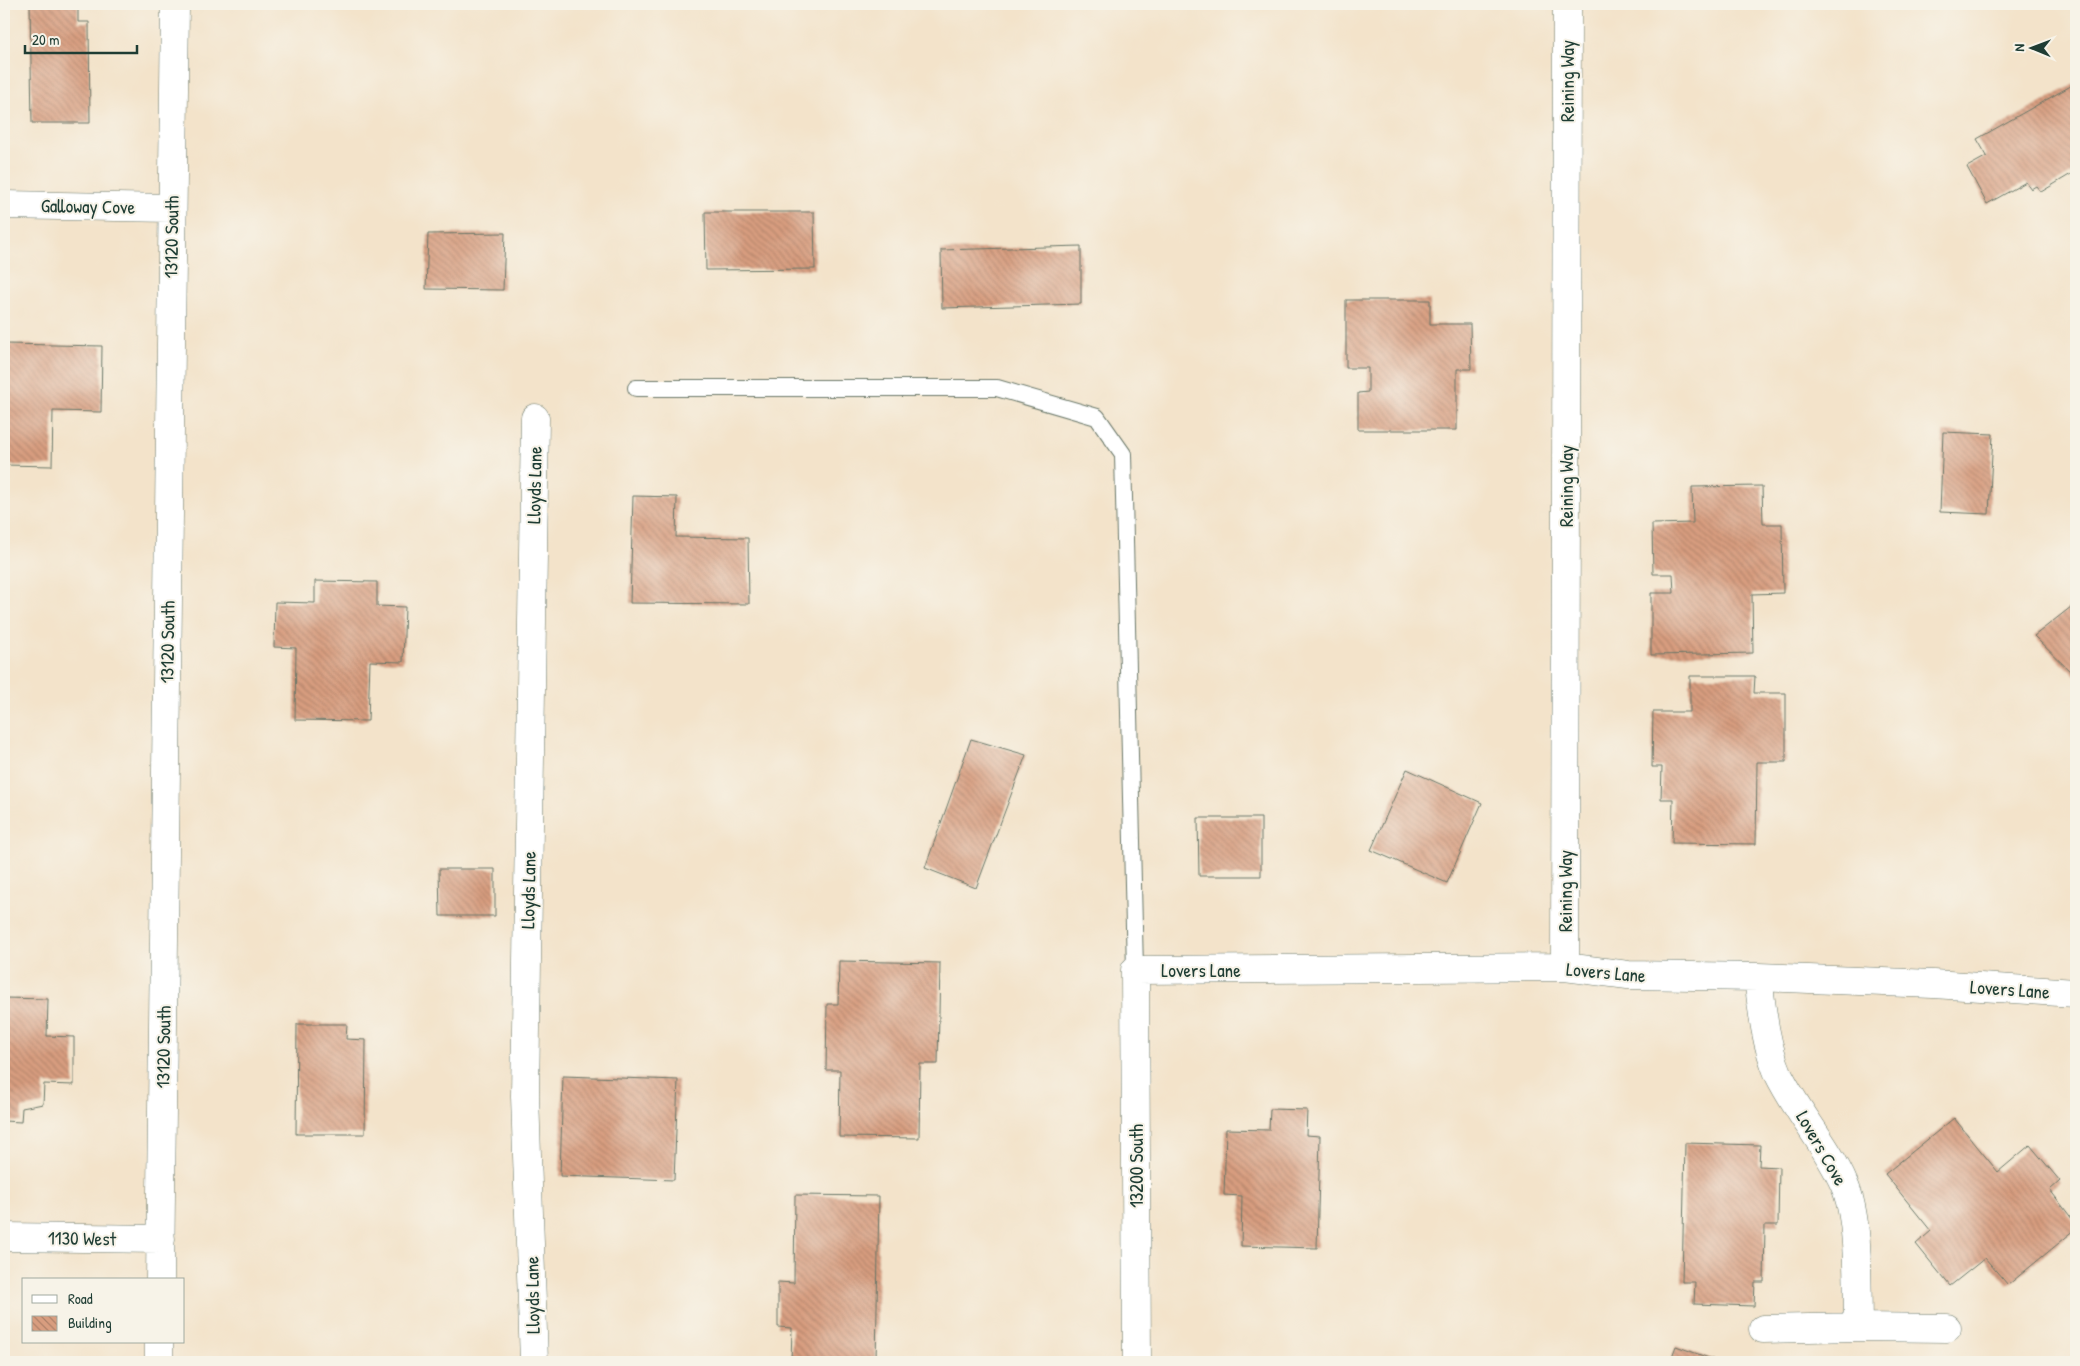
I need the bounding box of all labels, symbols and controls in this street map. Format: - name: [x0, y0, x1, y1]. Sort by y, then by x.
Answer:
- scale bar: [25, 22, 138, 54]
- north arrow: [2008, 22, 2058, 72]
- text: 20 m: [32, 29, 59, 50]
- street label: Reining Way: [1554, 40, 1580, 122]
- text: N: [2009, 43, 2028, 52]
- street label: Galloway Cove: [41, 192, 136, 220]
- street label: 13120 South: [157, 195, 185, 279]
- street label: Reining Way: [1553, 445, 1579, 527]
- street label: Lloyds Lane: [520, 446, 548, 524]
- street label: 13120 South: [153, 600, 181, 684]
- street label: Reining Way: [1552, 850, 1578, 932]
- street label: Lloyds Lane: [514, 851, 542, 929]
- street label: Lovers Lane: [1565, 956, 1647, 988]
- street label: Lovers Lane: [1161, 957, 1241, 983]
- street label: Lovers Lane: [1969, 973, 2051, 1005]
- street label: 13120 South: [149, 1005, 177, 1089]
- street label: Lovers Cove: [1790, 1106, 1854, 1190]
- street label: 13200 South: [1123, 1124, 1149, 1208]
- street label: 1130 West: [48, 1224, 117, 1252]
- street label: Lloyds Lane: [518, 1256, 546, 1334]
- legend: [22, 1278, 185, 1344]
- text: Road: [68, 1288, 93, 1309]
- text: Building: [68, 1312, 112, 1333]

